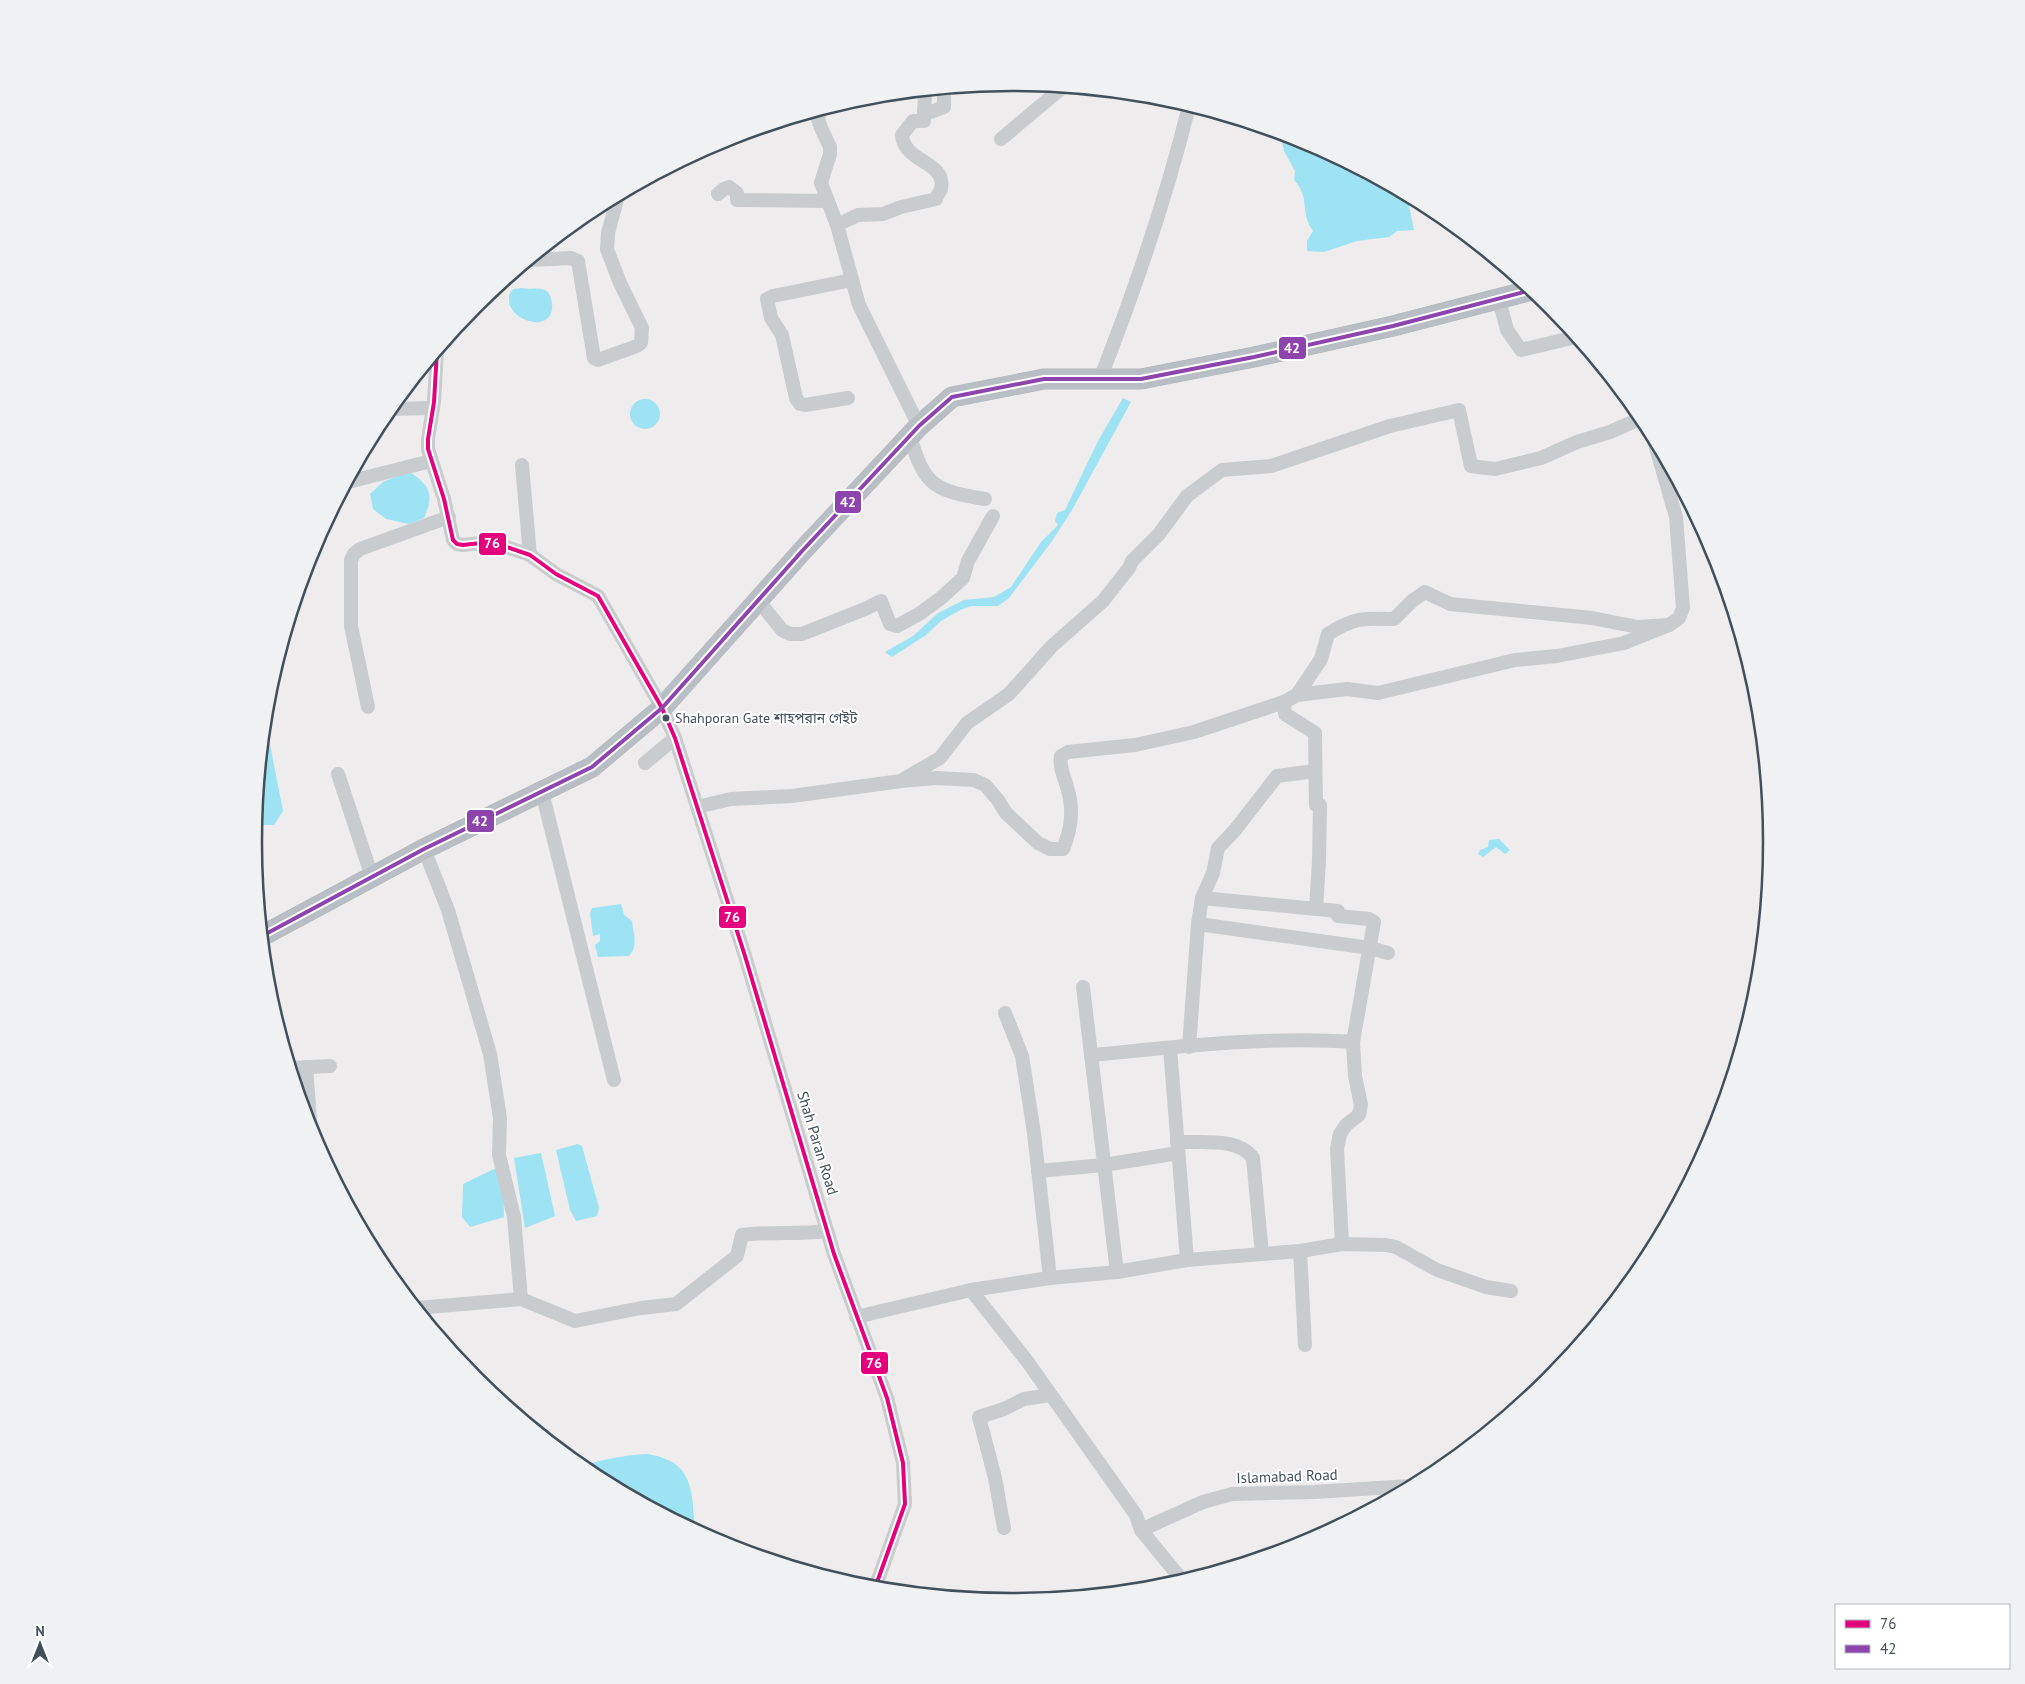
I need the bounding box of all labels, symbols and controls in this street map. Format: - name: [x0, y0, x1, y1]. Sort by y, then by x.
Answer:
- line badge: 42: [1278, 336, 1307, 360]
- text: 42: [1284, 339, 1300, 357]
- line badge: 42: [834, 490, 862, 514]
- text: 42: [840, 493, 856, 511]
- line badge: 76: [478, 532, 507, 556]
- text: 76: [484, 534, 500, 552]
- place label: Shahporan Gate শাহপরান গেইট: [675, 709, 858, 727]
- marker: Shahporan Gate শাহপরান গেইট: [661, 713, 671, 723]
- line badge: 42: [466, 809, 495, 833]
- text: 42: [472, 812, 488, 830]
- line badge: 76: [718, 905, 747, 929]
- text: 76: [724, 908, 740, 926]
- street label: Shah Paran Road: [793, 1089, 843, 1197]
- line badge: 76: [860, 1351, 889, 1375]
- text: 76: [866, 1354, 882, 1372]
- street label: Islamabad Road: [1236, 1465, 1338, 1487]
- legend: [1835, 1604, 2010, 1669]
- text: 76: [1880, 1614, 1896, 1633]
- north arrow: [15, 1619, 65, 1669]
- text: N: [35, 1622, 45, 1640]
- text: 42: [1880, 1639, 1896, 1658]

